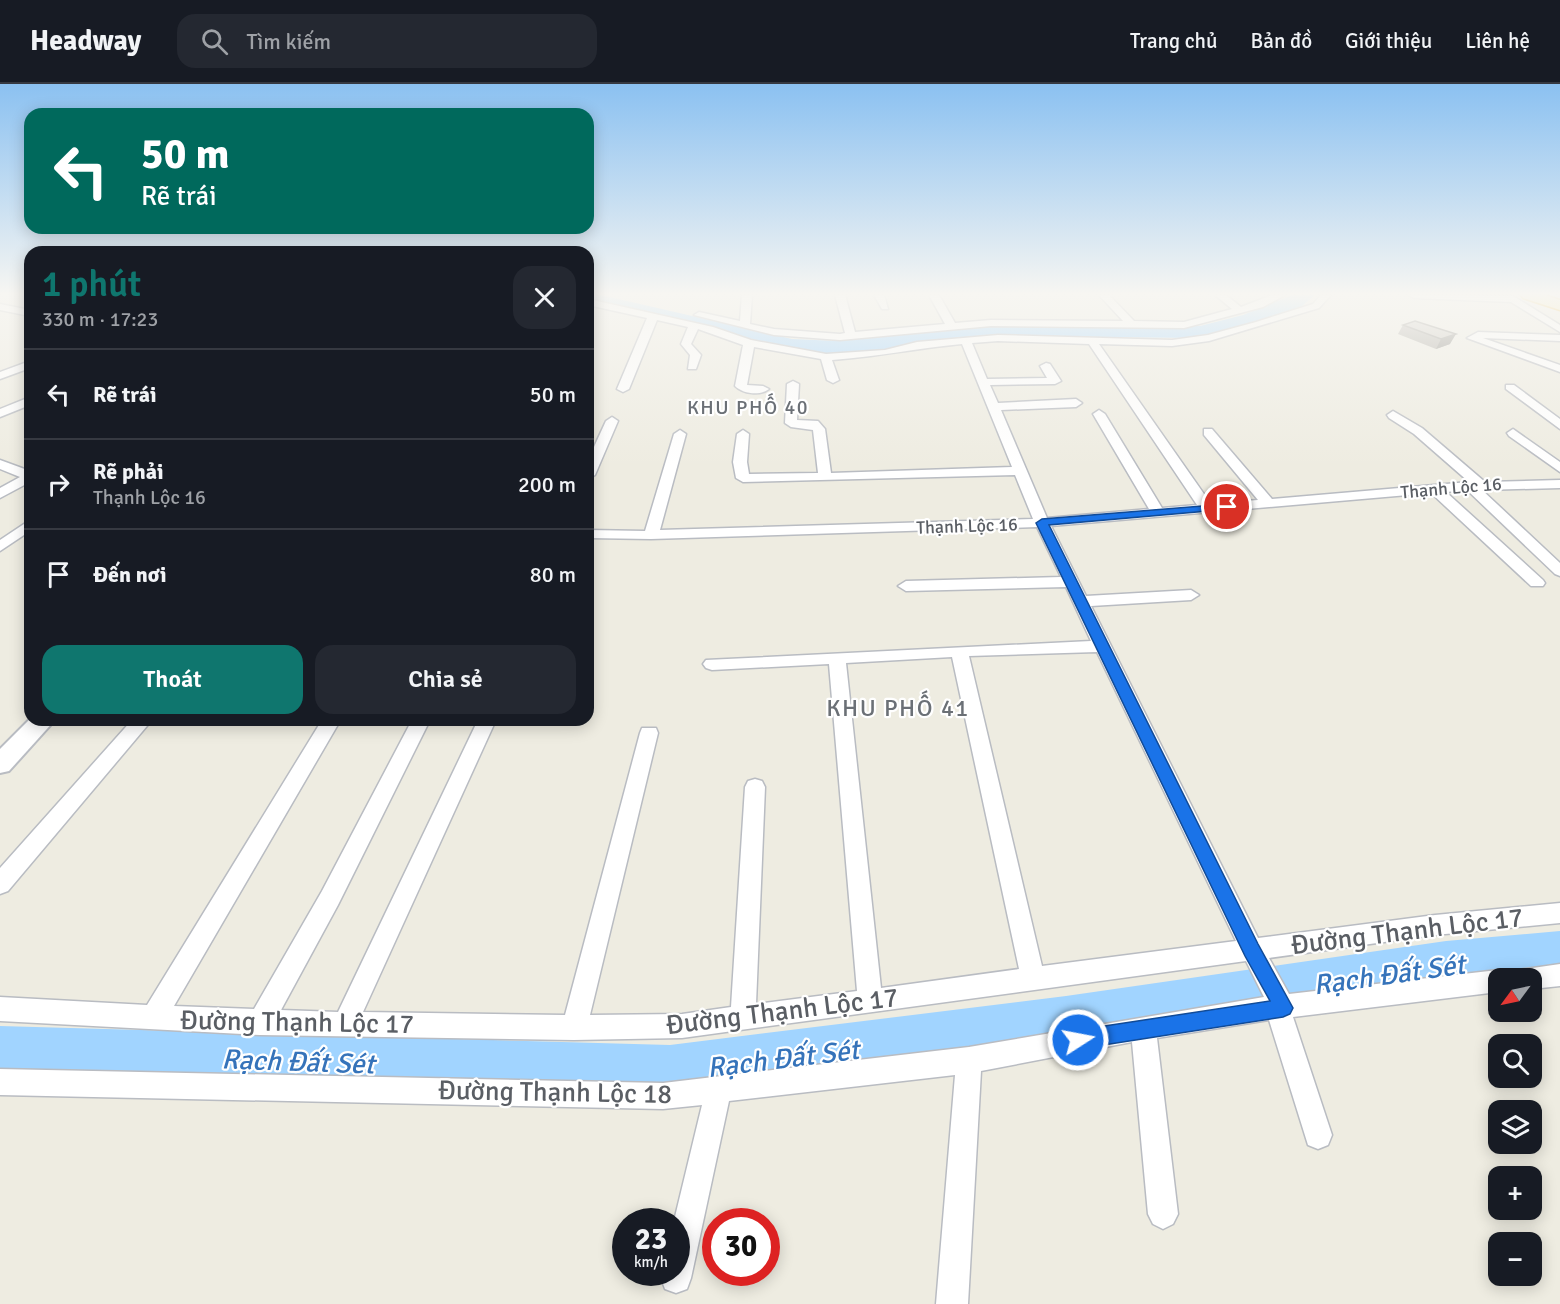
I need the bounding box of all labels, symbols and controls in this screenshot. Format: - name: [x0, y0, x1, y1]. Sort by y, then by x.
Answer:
- search box: [177, 14, 597, 68]
- text: Headway: [30, 24, 141, 58]
- icon: search: [198, 25, 231, 58]
- text: Tìm kiếm: [246, 28, 331, 55]
- text: Trang chủ: [1130, 28, 1218, 54]
- text: Bản đồ: [1251, 28, 1312, 54]
- text: Giới thiệu: [1345, 28, 1432, 54]
- text: Liên hệ: [1465, 28, 1530, 54]
- text: 50 m: [141, 129, 230, 180]
- icon: left: [42, 132, 120, 210]
- text: Rẽ trái: [141, 180, 217, 213]
- text: 1 phút: [42, 262, 141, 307]
- button: close: [513, 266, 576, 329]
- text: 330 m · 17:23: [42, 307, 158, 332]
- icon: left: [42, 378, 75, 411]
- text: Rẽ trái: [93, 381, 157, 408]
- text: 50 m: [530, 381, 576, 408]
- district label: KHU PHỐ 40: [687, 393, 809, 420]
- text: Rẽ phải: [93, 458, 164, 485]
- icon: right: [42, 468, 75, 501]
- text: 200 m: [518, 471, 576, 498]
- street label: Thạnh Lộc 16: [1399, 473, 1503, 503]
- pin: [1201, 481, 1252, 532]
- text: Thạnh Lộc 16: [93, 485, 206, 510]
- icon: arrive: [1210, 490, 1243, 523]
- street label: Thạnh Lộc 16: [916, 513, 1018, 539]
- icon: arrive: [42, 558, 75, 591]
- text: Đến nơi: [93, 561, 167, 588]
- text: 80 m: [530, 561, 576, 588]
- button: Thoát: [42, 645, 303, 714]
- button: Chia sẻ: [315, 645, 576, 714]
- district label: KHU PHỐ 41: [826, 690, 970, 723]
- street label: Đường Thạnh Lộc 17: [1289, 901, 1525, 962]
- water label: Rạch Đất Sét: [1311, 947, 1470, 1002]
- north arrow: [1488, 968, 1542, 1022]
- map controls: [1488, 968, 1542, 1286]
- street label: Đường Thạnh Lộc 17: [664, 981, 900, 1042]
- street label: Đường Thạnh Lộc 17: [180, 1004, 414, 1041]
- position arrow: [1046, 1008, 1110, 1072]
- water label: Rạch Đất Sét: [705, 1032, 864, 1085]
- button: search: [1488, 1034, 1542, 1088]
- water label: Rạch Đất Sét: [221, 1042, 378, 1082]
- street label: Đường Thạnh Lộc 18: [438, 1074, 672, 1111]
- button: layers: [1488, 1100, 1542, 1154]
- button: +: [1488, 1166, 1542, 1220]
- speed limit sign: 30: [702, 1208, 780, 1286]
- text: 23: [635, 1221, 667, 1258]
- button: −: [1488, 1232, 1542, 1286]
- text: km/h: [634, 1253, 668, 1271]

